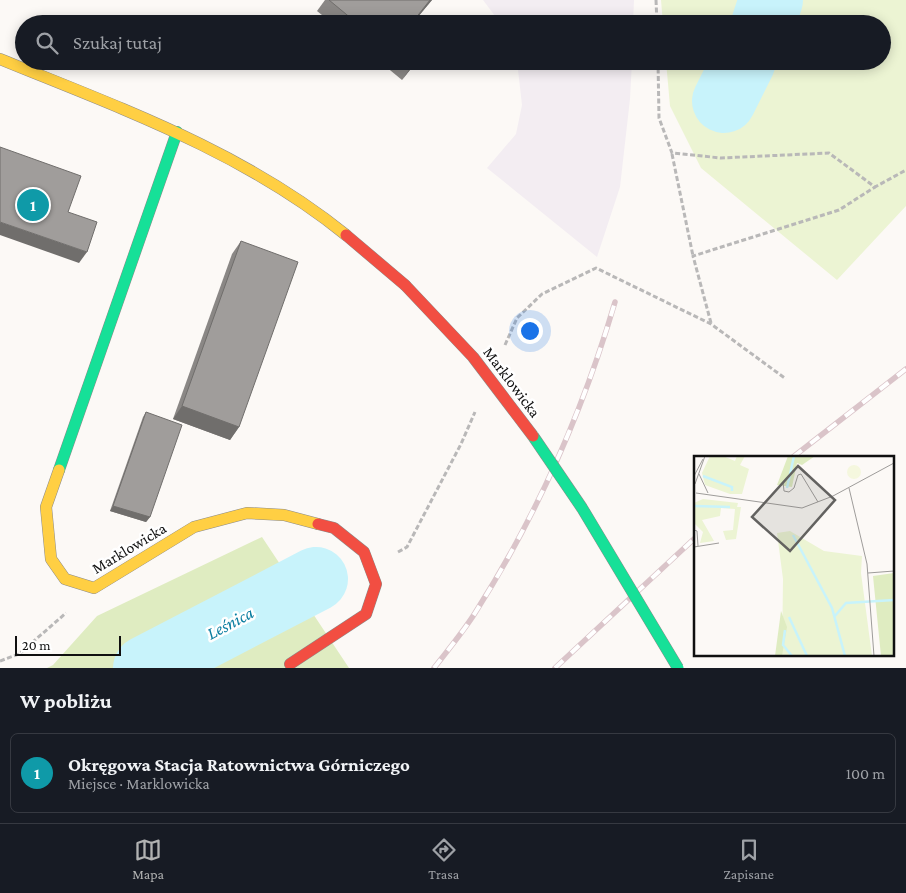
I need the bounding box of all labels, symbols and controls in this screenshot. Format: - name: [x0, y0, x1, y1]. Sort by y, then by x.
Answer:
- search box: [15, 15, 891, 70]
- icon: search: [33, 29, 61, 57]
- text: Szukaj tutaj: [73, 32, 162, 53]
- pin: 1: [17, 186, 49, 224]
- your location: [517, 318, 543, 344]
- street label: Marklowicka: [480, 344, 544, 421]
- inset map: [694, 456, 894, 656]
- street label: Marklowicka: [89, 519, 170, 577]
- water label: Leśnica: [203, 602, 257, 644]
- scale bar: [15, 633, 121, 656]
- text: 20 m: [22, 637, 50, 653]
- text: W pobliżu: [20, 689, 112, 713]
- text: Okręgowa Stacja Ratownictwa Górniczego: [68, 754, 410, 775]
- text: 1: [34, 765, 40, 782]
- text: 100 m: [846, 765, 885, 782]
- text: Miejsce · Marklowicka: [68, 775, 210, 792]
- tab: Mapa: [132, 836, 164, 882]
- tab: Trasa: [428, 836, 459, 882]
- tab: Zapisane: [723, 836, 774, 882]

